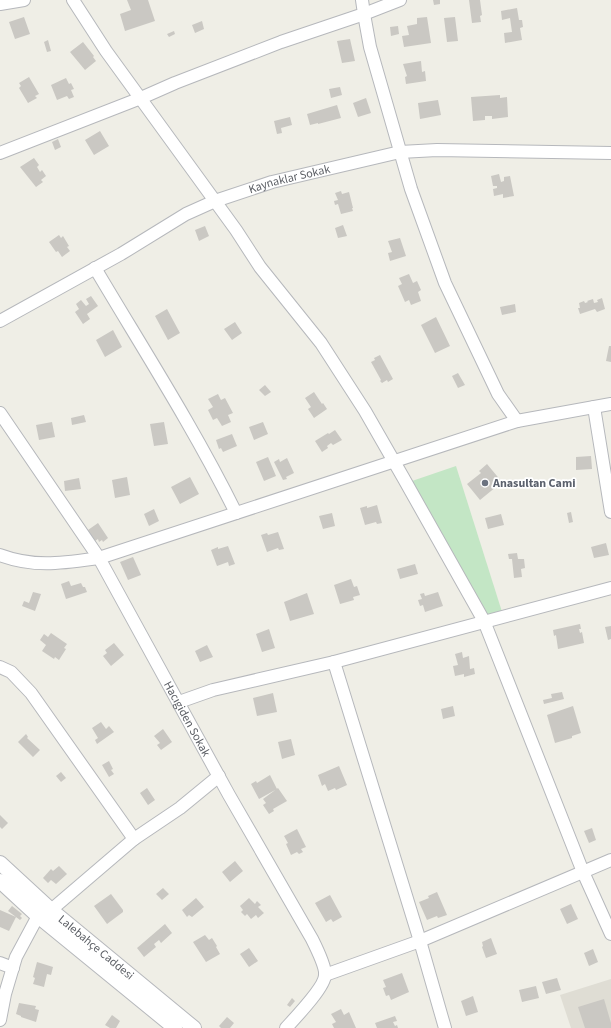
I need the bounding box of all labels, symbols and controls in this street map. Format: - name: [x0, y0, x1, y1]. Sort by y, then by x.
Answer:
- street label: Kaynaklar Sokak: [246, 161, 332, 198]
- place label: Anasultan Cami: [492, 475, 575, 492]
- marker: Anasultan Cami: [480, 478, 490, 488]
- street label: Hacıgiden Sokak: [159, 678, 214, 760]
- street label: Lalebahçe Caddesi: [54, 911, 138, 984]

